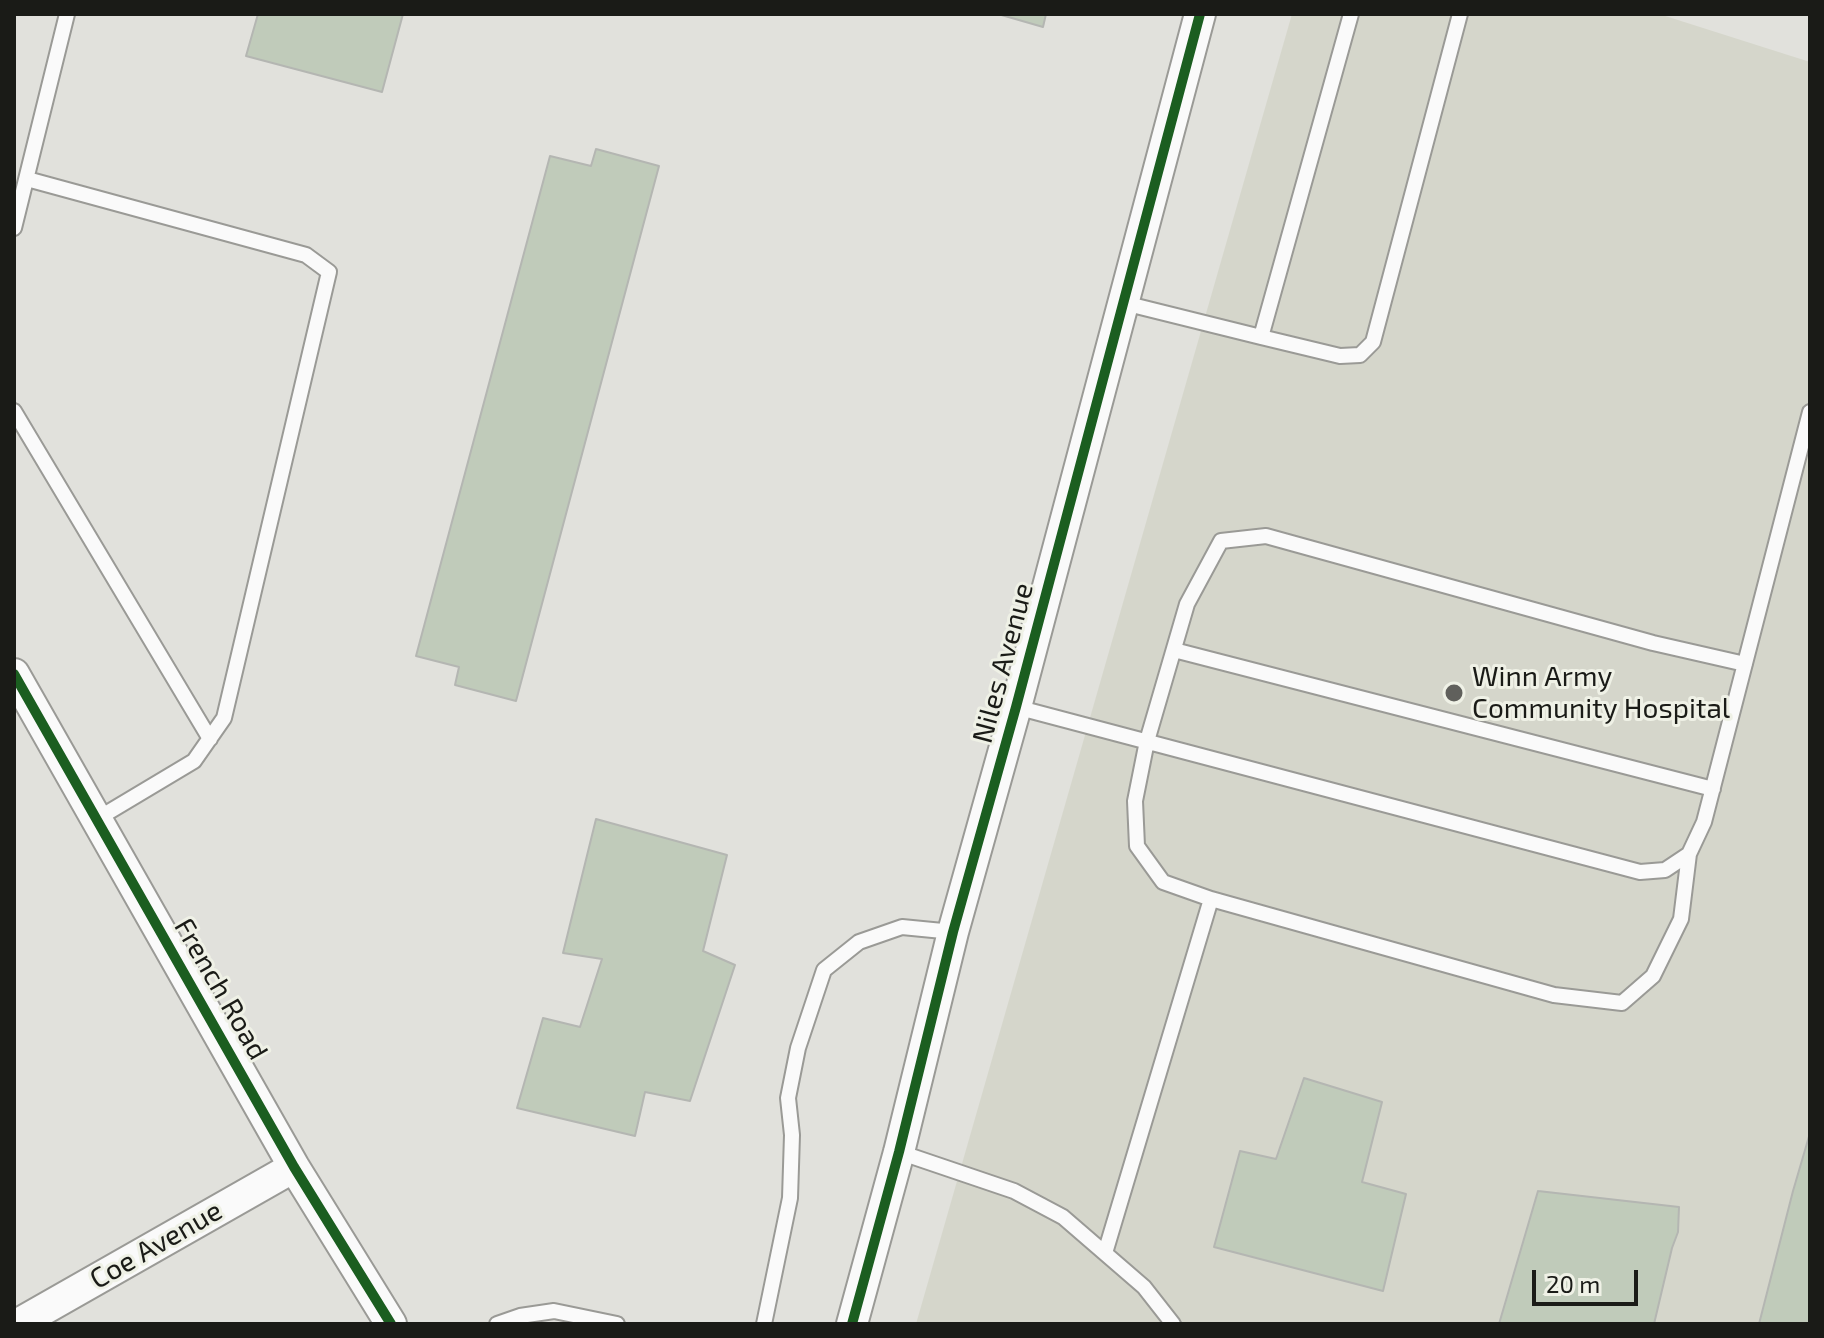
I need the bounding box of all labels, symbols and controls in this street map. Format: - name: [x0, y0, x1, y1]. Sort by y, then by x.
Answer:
- street label: Niles Avenue: [966, 579, 1040, 747]
- place label: Winn Army Community Hospital: [1472, 660, 1730, 726]
- marker: Winn Army Community Hospital: [1443, 682, 1465, 704]
- street label: French Road: [167, 912, 275, 1066]
- street label: Coe Avenue: [84, 1194, 228, 1296]
- scale bar: [1536, 1254, 1642, 1304]
- text: 20 m: [1546, 1269, 1600, 1298]

